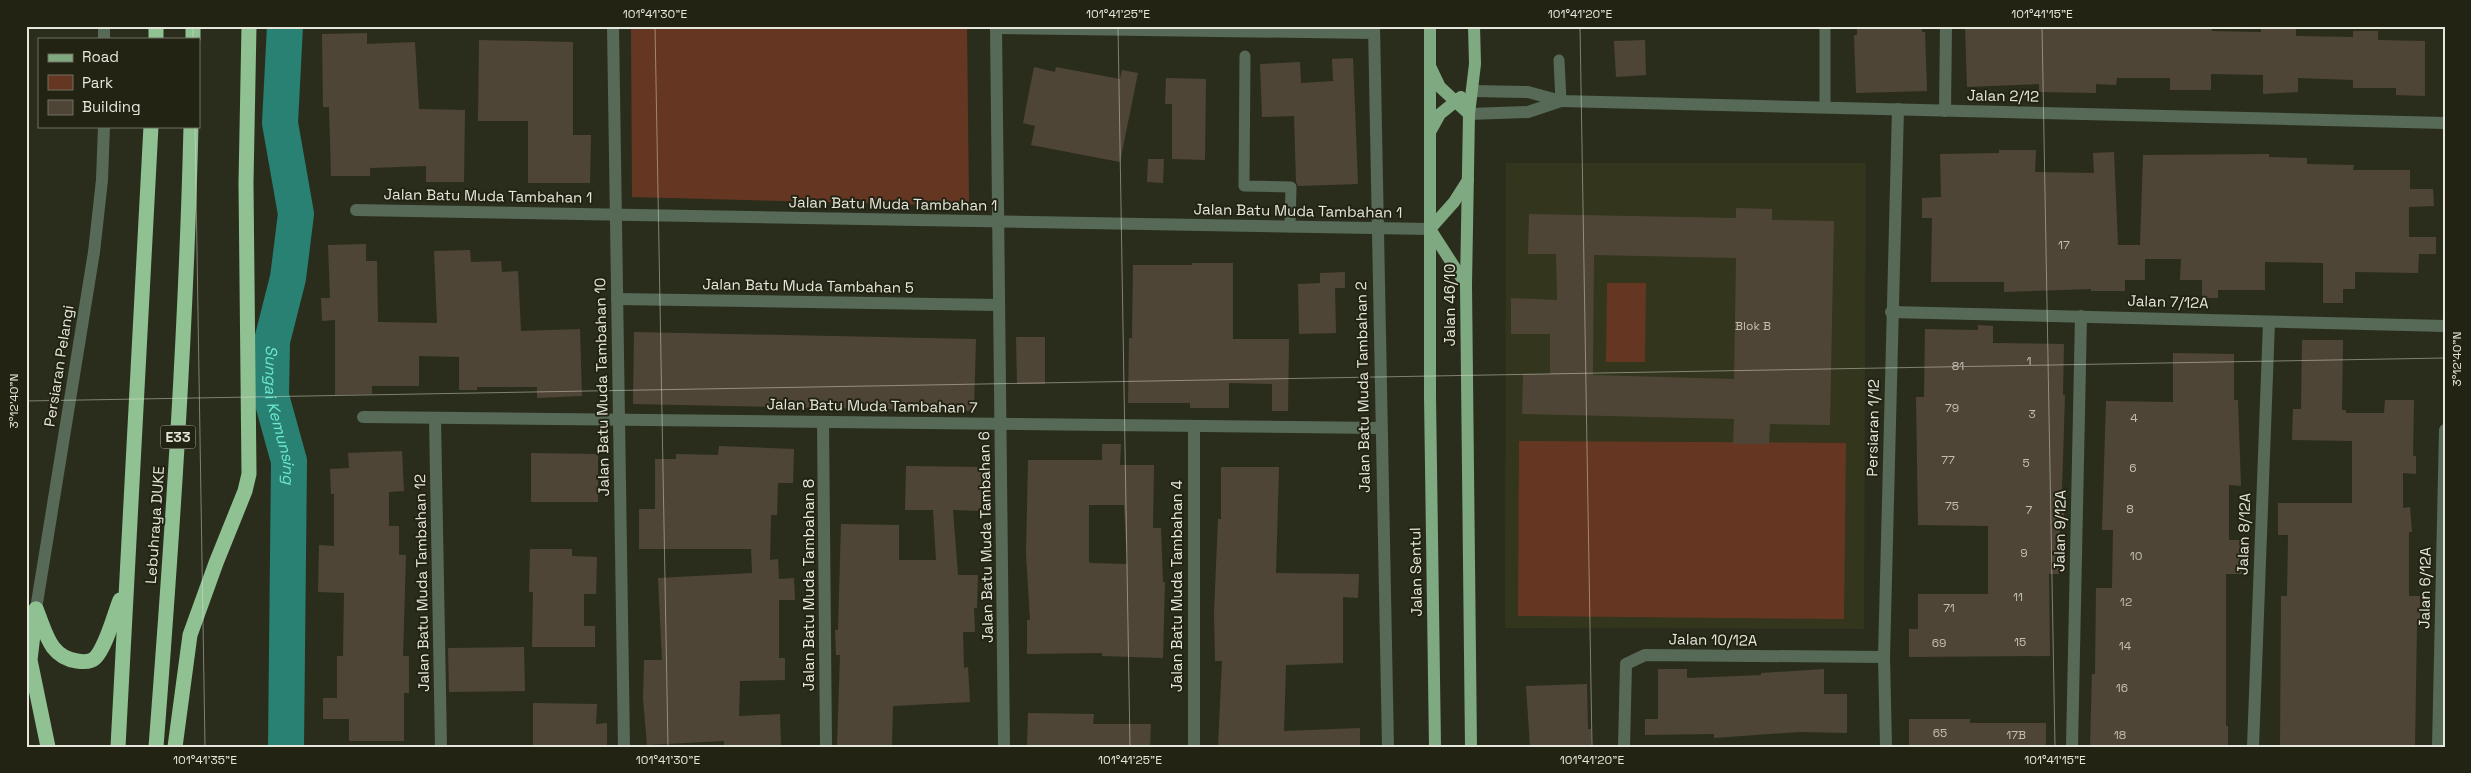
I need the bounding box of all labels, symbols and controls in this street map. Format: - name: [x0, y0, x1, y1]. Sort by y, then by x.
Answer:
- text: 101°41'30"E: [623, 6, 687, 22]
- text: 101°41'25"E: [1086, 6, 1150, 22]
- text: 101°41'20"E: [1548, 6, 1612, 22]
- text: 101°41'15"E: [2011, 6, 2073, 22]
- legend: [38, 38, 200, 128]
- text: Road: [82, 47, 119, 66]
- text: Park: [82, 73, 113, 92]
- street label: Jalan 2/12: [1967, 85, 2039, 106]
- text: Building: [82, 97, 141, 116]
- street label: Jalan Batu Muda Tambahan 1: [383, 184, 593, 207]
- street label: Jalan Batu Muda Tambahan 1: [788, 192, 998, 215]
- street label: Jalan Batu Muda Tambahan 1: [1193, 199, 1403, 222]
- house number: 17: [2058, 237, 2070, 253]
- street label: Jalan 46/10: [1440, 264, 1459, 346]
- street label: Jalan Batu Muda Tambahan 5: [702, 274, 914, 297]
- street label: Jalan Batu Muda Tambahan 10: [590, 278, 613, 496]
- street label: Jalan Batu Muda Tambahan 2: [1351, 281, 1374, 493]
- street label: Jalan 7/12A: [2127, 291, 2210, 312]
- street label: Persiaran Pelangi: [40, 304, 78, 428]
- house number: Blok B: [1735, 318, 1771, 334]
- text: 3°12'40"N: [2449, 332, 2465, 386]
- water label: Sungai Kemunsing: [260, 345, 299, 485]
- house number: 1: [2026, 353, 2032, 369]
- house number: 81: [1952, 358, 1964, 374]
- text: 3°12'40"N: [6, 374, 22, 428]
- street label: Persiaran 1/12: [1862, 379, 1883, 477]
- street label: Jalan Batu Muda Tambahan 7: [766, 394, 978, 417]
- house number: 79: [1945, 400, 1959, 416]
- house number: 3: [2028, 406, 2036, 422]
- house number: 4: [2130, 410, 2138, 426]
- road number: E33: [160, 426, 196, 448]
- street label: Jalan Batu Muda Tambahan 6: [974, 431, 997, 643]
- house number: 77: [1941, 452, 1955, 468]
- house number: 5: [2022, 455, 2030, 471]
- house number: 6: [2129, 460, 2137, 476]
- street label: Lebuhraya DUKE: [141, 465, 168, 585]
- street label: Jalan Batu Muda Tambahan 12: [410, 474, 433, 692]
- street label: Jalan Batu Muda Tambahan 8: [799, 479, 818, 691]
- street label: Jalan Batu Muda Tambahan 4: [1167, 480, 1186, 692]
- street label: Jalan 9/12A: [2049, 489, 2070, 572]
- street label: Jalan 8/12A: [2233, 492, 2254, 575]
- house number: 75: [1945, 498, 1959, 514]
- house number: 8: [2126, 501, 2134, 517]
- house number: 7: [2026, 502, 2033, 518]
- street label: Jalan Sentul: [1405, 527, 1426, 617]
- house number: 9: [2020, 545, 2028, 561]
- street label: Jalan 6/12A: [2414, 546, 2435, 629]
- house number: 10: [2130, 548, 2142, 564]
- house number: 11: [2013, 589, 2023, 605]
- house number: 12: [2120, 594, 2132, 610]
- house number: 71: [1943, 600, 1955, 616]
- street label: Jalan 10/12A: [1668, 629, 1758, 650]
- house number: 15: [2014, 634, 2026, 650]
- house number: 69: [1932, 635, 1946, 651]
- house number: 14: [2119, 638, 2132, 654]
- house number: 16: [2116, 680, 2128, 696]
- house number: 65: [1933, 725, 1947, 741]
- house number: 17B: [2006, 727, 2026, 743]
- house number: 18: [2114, 727, 2126, 743]
- text: 101°41'35"E: [173, 752, 237, 768]
- text: 101°41'30"E: [636, 752, 700, 768]
- text: 101°41'25"E: [1098, 752, 1162, 768]
- text: 101°41'20"E: [1560, 752, 1624, 768]
- text: 101°41'15"E: [2024, 752, 2086, 768]

